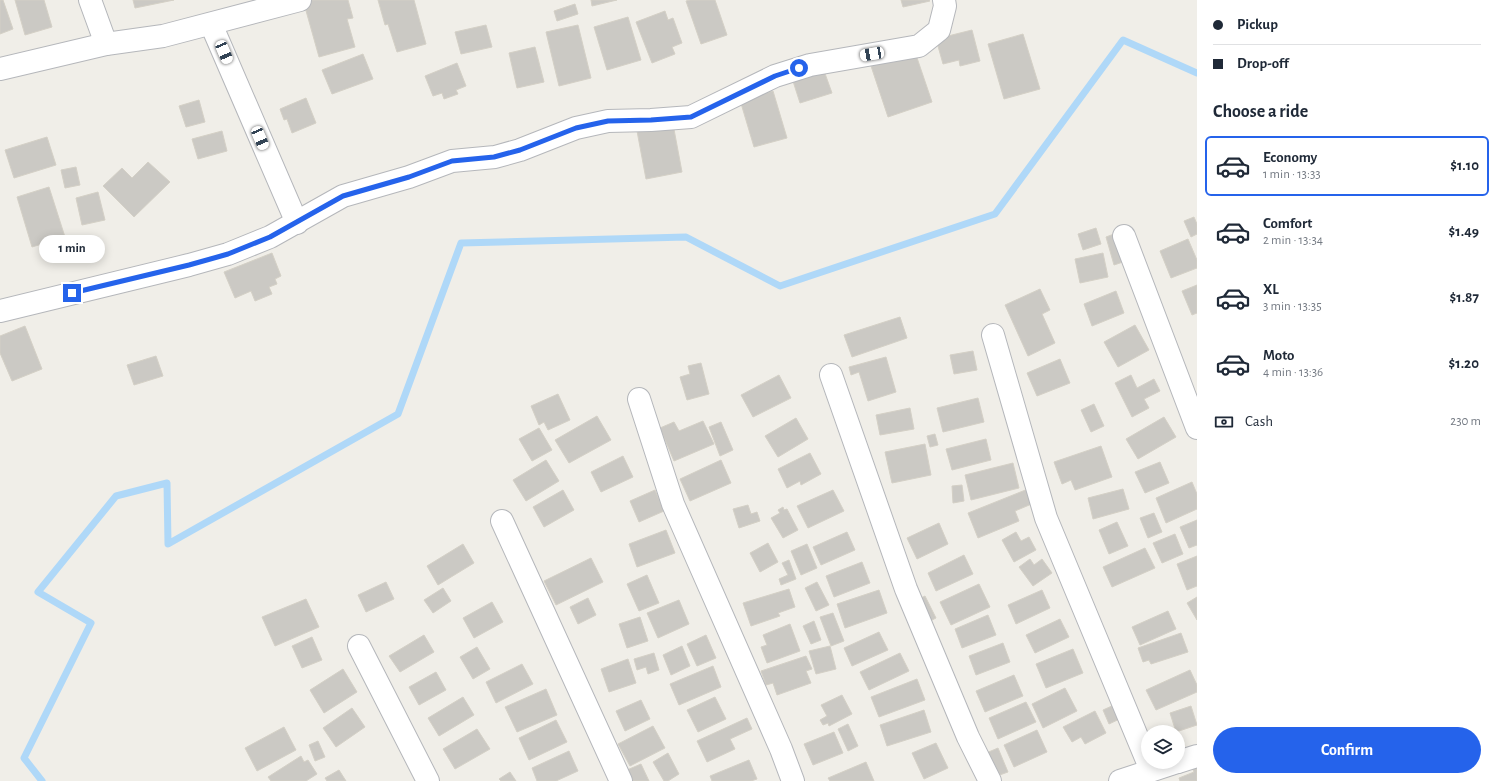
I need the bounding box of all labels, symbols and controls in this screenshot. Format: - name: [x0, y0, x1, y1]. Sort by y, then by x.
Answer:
- text: Pickup: [1237, 17, 1278, 32]
- car: [214, 39, 234, 65]
- car: [859, 46, 885, 62]
- text: Drop-off: [1237, 56, 1289, 71]
- route start: [790, 59, 808, 77]
- text: Choose a ride: [1213, 103, 1308, 121]
- car: [250, 125, 270, 151]
- icon: car: [1215, 148, 1251, 184]
- text: Economy: [1263, 150, 1317, 165]
- text: $1.10: [1450, 158, 1479, 173]
- text: 1 min · 13:33: [1263, 168, 1321, 181]
- icon: car: [1215, 214, 1251, 250]
- text: Comfort: [1263, 216, 1312, 231]
- text: $1.49: [1449, 224, 1479, 239]
- text: 2 min · 13:34: [1263, 234, 1323, 247]
- callout: 1 min: [39, 235, 105, 263]
- text: 1 min: [58, 242, 86, 255]
- icon: car: [1215, 280, 1251, 316]
- text: XL: [1263, 282, 1279, 297]
- route end: [63, 284, 81, 302]
- text: $1.87: [1450, 290, 1479, 305]
- text: 3 min · 13:35: [1263, 300, 1322, 313]
- icon: car: [1215, 346, 1251, 382]
- text: Moto: [1263, 348, 1295, 363]
- text: $1.20: [1449, 356, 1479, 371]
- text: 4 min · 13:36: [1263, 366, 1323, 379]
- icon: cash: [1213, 411, 1235, 433]
- text: Cash: [1245, 414, 1273, 429]
- text: 230 m: [1450, 415, 1481, 428]
- map controls: [1141, 725, 1185, 769]
- button: layers: [1141, 725, 1185, 769]
- button: Confirm: [1213, 727, 1481, 773]

